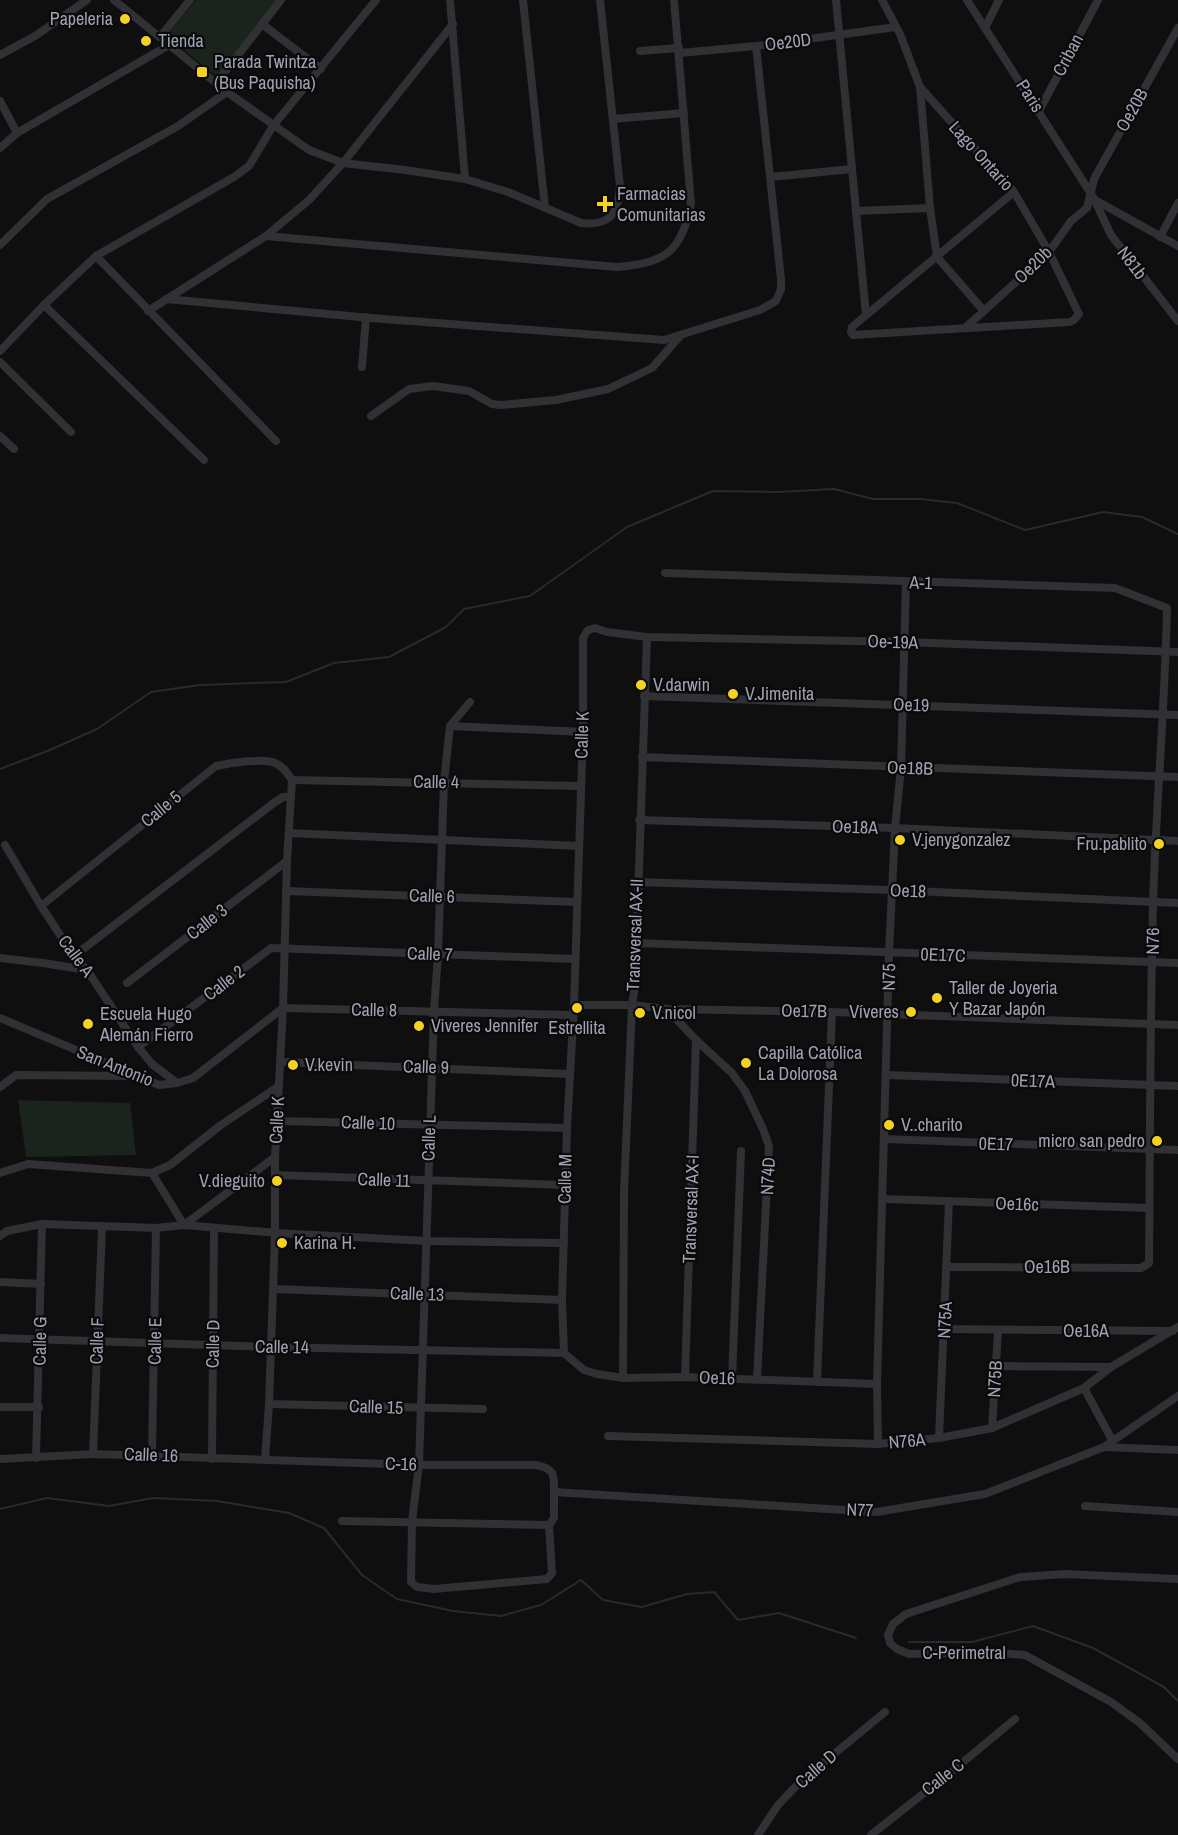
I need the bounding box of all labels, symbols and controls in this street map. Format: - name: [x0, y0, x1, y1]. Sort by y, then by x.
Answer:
- place label: Papeleria: [50, 6, 113, 31]
- marker: Papeleria: [118, 12, 132, 26]
- street label: Oe20D: [763, 26, 813, 57]
- place label: Tienda: [158, 28, 204, 53]
- street label: Criban: [1046, 29, 1089, 80]
- marker: Tienda: [139, 34, 153, 48]
- place label: Parada Twintza (Bus Paquisha): [214, 49, 316, 95]
- marker: Parada Twintza (Bus Paquisha): [195, 65, 209, 79]
- street label: Paris: [1011, 74, 1050, 117]
- street label: Oe20B: [1109, 83, 1154, 136]
- street label: Lago Ontario: [943, 115, 1019, 196]
- place label: Farmacias Comunitarias: [617, 181, 706, 227]
- marker: Farmacias Comunitarias: [598, 197, 612, 211]
- street label: Oe20b: [1008, 240, 1057, 289]
- street label: N81b: [1112, 241, 1153, 284]
- street label: A-1: [908, 570, 934, 595]
- street label: Oe-19A: [867, 628, 919, 655]
- place label: V.darwin: [653, 672, 710, 697]
- marker: V.darwin: [634, 678, 648, 692]
- place label: V.Jimenita: [745, 681, 814, 706]
- marker: V.Jimenita: [726, 687, 740, 701]
- street label: Oe19: [893, 691, 929, 718]
- street label: Calle K: [568, 711, 595, 759]
- street label: Oe18B: [887, 754, 934, 781]
- street label: Calle 4: [413, 769, 459, 794]
- street label: Calle 5: [135, 784, 186, 833]
- street label: Oe18A: [832, 813, 879, 840]
- place label: V.jenygonzalez: [912, 827, 1011, 852]
- place label: Fru.pablito: [1076, 831, 1147, 856]
- marker: V.jenygonzalez: [893, 833, 907, 847]
- marker: Fru.pablito: [1152, 837, 1166, 851]
- street label: Oe18: [890, 877, 926, 904]
- street label: Transversal AX-II: [620, 878, 649, 992]
- street label: Calle 6: [409, 882, 455, 909]
- street label: Calle 3: [181, 898, 232, 946]
- street label: N76: [1140, 927, 1165, 955]
- street label: Calle A: [52, 930, 101, 982]
- street label: Calle 7: [407, 940, 453, 967]
- street label: 0E17C: [920, 941, 966, 968]
- street label: Calle 2: [198, 959, 250, 1006]
- street label: N75: [876, 963, 901, 991]
- place label: Taller de Joyeria Y Bazar Japón: [949, 975, 1058, 1021]
- marker: Taller de Joyeria Y Bazar Japón: [930, 991, 944, 1005]
- street label: Calle 8: [351, 997, 397, 1022]
- street label: Oe17B: [781, 998, 827, 1023]
- place label: Víveres: [849, 999, 899, 1024]
- place label: V.nicol: [652, 1000, 696, 1025]
- place label: Escuela Hugo Alemán Fierro: [99, 1001, 194, 1047]
- marker: Estrellita: [570, 1001, 584, 1015]
- marker: Víveres: [904, 1005, 918, 1019]
- marker: V.nicol: [633, 1006, 647, 1020]
- place label: Viveres Jennifer: [431, 1013, 538, 1038]
- place label: Estrellita: [548, 1015, 606, 1040]
- marker: Escuela Hugo Alemán Fierro: [81, 1017, 95, 1031]
- marker: Viveres Jennifer: [412, 1019, 426, 1033]
- street label: San Antonio: [73, 1039, 157, 1092]
- place label: Capilla Católica La Dolorosa: [758, 1040, 862, 1086]
- place label: V.kevin: [305, 1052, 353, 1077]
- street label: Calle 9: [403, 1053, 449, 1080]
- marker: Capilla Católica La Dolorosa: [739, 1056, 753, 1070]
- marker: V.kevin: [286, 1058, 300, 1072]
- street label: 0E17A: [1010, 1067, 1056, 1094]
- street label: Calle K: [263, 1095, 290, 1144]
- street label: Calle 10: [341, 1109, 396, 1136]
- place label: V..charito: [901, 1112, 963, 1137]
- street label: Calle L: [415, 1115, 442, 1161]
- marker: V..charito: [882, 1118, 896, 1132]
- place label: micro san pedro: [1038, 1128, 1145, 1153]
- street label: 0E17: [978, 1130, 1014, 1157]
- marker: micro san pedro: [1150, 1134, 1164, 1148]
- street label: Calle M: [552, 1154, 577, 1204]
- street label: Transversal AX-I: [676, 1154, 705, 1264]
- street label: N74D: [754, 1156, 781, 1195]
- street label: Calle 11: [357, 1166, 412, 1193]
- place label: V.dieguito: [199, 1168, 265, 1193]
- marker: V.dieguito: [270, 1174, 284, 1188]
- street label: Oe16c: [995, 1190, 1039, 1217]
- place label: Karina H.: [294, 1230, 356, 1255]
- marker: Karina H.: [275, 1236, 289, 1250]
- street label: Oe16B: [1024, 1254, 1070, 1279]
- street label: Calle 13: [390, 1280, 445, 1307]
- street label: N75A: [931, 1301, 958, 1339]
- street label: Calle G: [27, 1316, 52, 1366]
- street label: Calle F: [83, 1317, 110, 1365]
- street label: Calle E: [142, 1317, 167, 1365]
- street label: Oe16A: [1063, 1318, 1109, 1343]
- street label: Calle D: [200, 1320, 225, 1368]
- street label: Calle 14: [255, 1334, 309, 1359]
- street label: N75B: [981, 1360, 1008, 1398]
- street label: Oe16: [699, 1364, 735, 1391]
- street label: Calle 15: [349, 1393, 404, 1420]
- street label: N76A: [887, 1426, 927, 1455]
- street label: Calle 16: [124, 1441, 179, 1468]
- street label: C-16: [385, 1450, 417, 1477]
- street label: N77: [846, 1497, 874, 1522]
- street label: C-Perimetral: [922, 1640, 1006, 1665]
- street label: Calle D: [789, 1743, 842, 1794]
- street label: Calle C: [916, 1752, 969, 1801]

